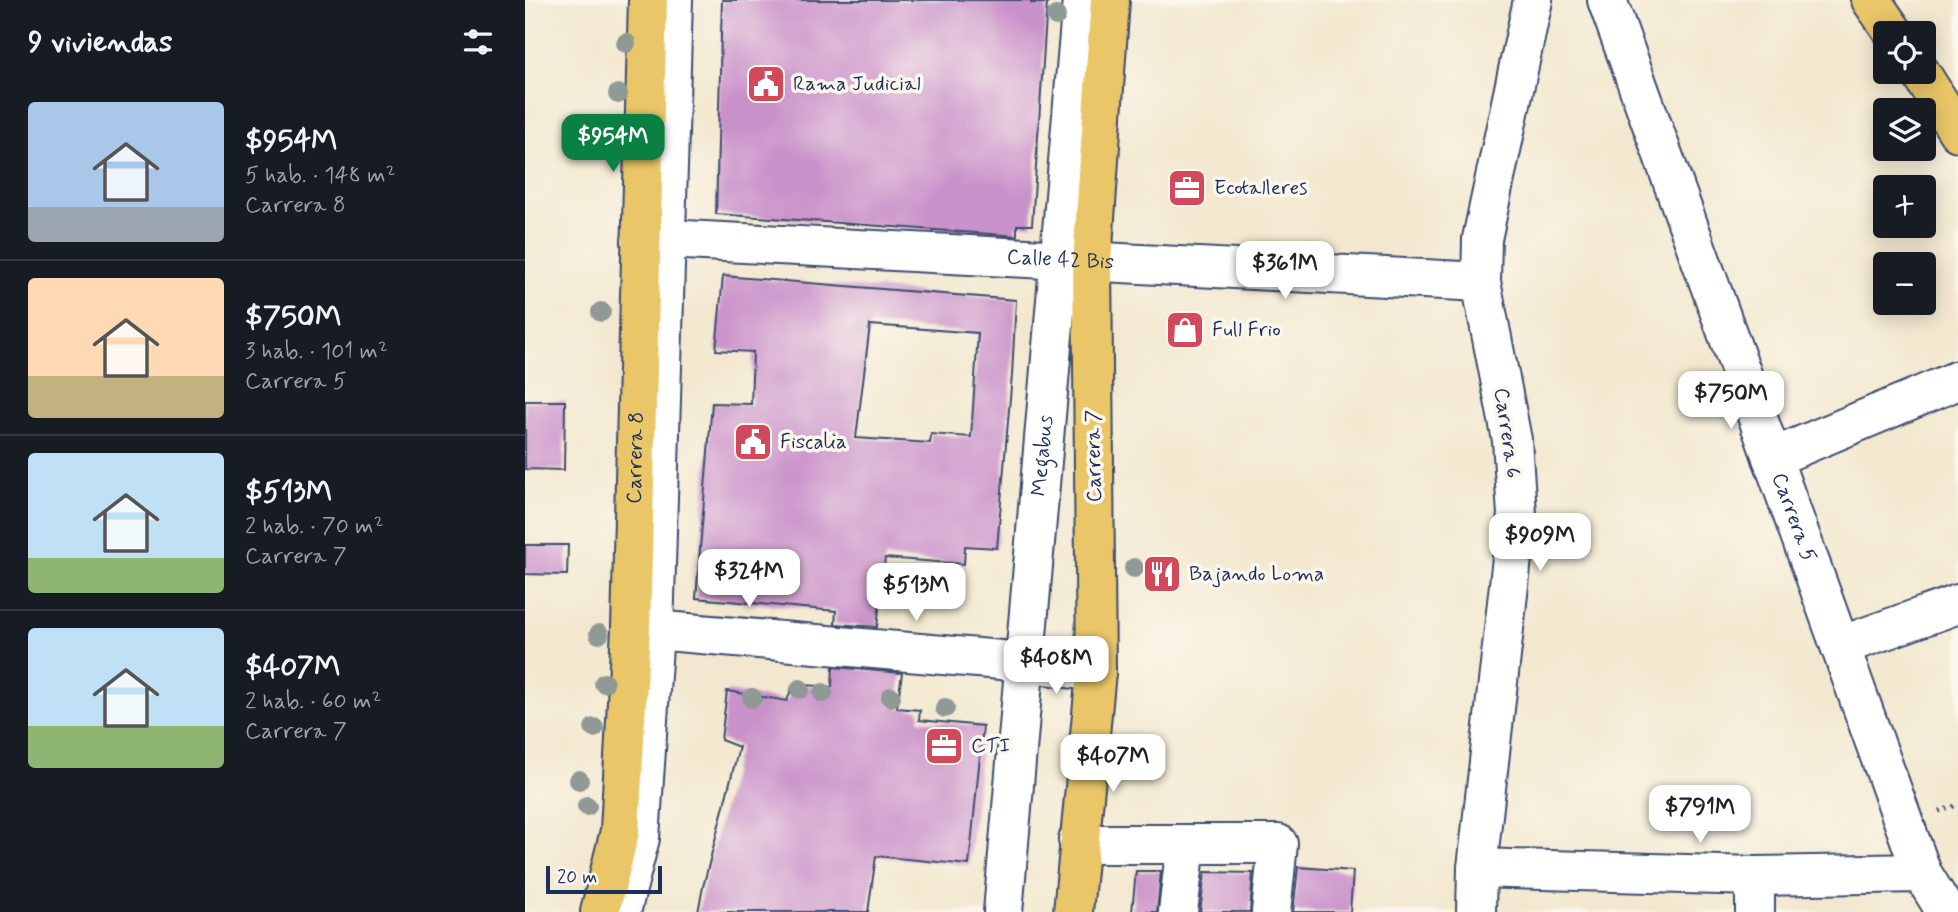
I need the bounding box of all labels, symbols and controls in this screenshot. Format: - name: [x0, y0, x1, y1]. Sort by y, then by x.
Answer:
- map controls: [1873, 21, 1936, 315]
- button: locate: [1873, 21, 1936, 84]
- text: 9 viviendas: [28, 23, 172, 62]
- icon: filters: [459, 23, 497, 61]
- public building icon: Rama Judicial: [745, 63, 787, 105]
- place label: Rama Judicial: [793, 70, 921, 98]
- button: layers: [1873, 98, 1936, 161]
- pin: $954M: [564, 114, 662, 174]
- text: $954M: [245, 122, 337, 161]
- text: $954M: [578, 122, 648, 152]
- icon: home: [84, 130, 168, 214]
- text: 5 hab. · 148 m²: [245, 161, 396, 191]
- office icon: Ecotalleres: [1166, 167, 1208, 209]
- place label: Ecotalleres: [1214, 174, 1308, 202]
- button: +: [1873, 175, 1936, 238]
- text: Carrera 8: [245, 191, 346, 221]
- pin: $361M: [1236, 242, 1334, 301]
- street label: Calle 42 Bis: [1006, 243, 1115, 277]
- text: $361M: [1252, 249, 1318, 279]
- button: −: [1873, 252, 1936, 315]
- text: $750M: [245, 298, 341, 337]
- icon: home: [84, 306, 168, 390]
- shop icon: Full Frio: [1164, 309, 1206, 351]
- place label: Full Frio: [1212, 316, 1281, 344]
- text: 3 hab. · 101 m²: [245, 337, 388, 367]
- text: Carrera 5: [245, 367, 347, 397]
- pin: $750M: [1682, 372, 1780, 431]
- text: $750M: [1694, 379, 1768, 409]
- street label: Carrera 6: [1487, 386, 1527, 480]
- street label: Carrera 7: [1079, 409, 1109, 503]
- street label: Carrera 8: [620, 411, 651, 504]
- street label: Megabus: [1025, 414, 1060, 497]
- public building icon: Fiscalia: [732, 421, 774, 463]
- place label: Fiscalia: [780, 428, 847, 456]
- street label: Carrera 5: [1765, 469, 1823, 566]
- text: $513M: [245, 473, 332, 512]
- icon: home: [84, 481, 168, 565]
- text: 2 hab. · 70 m²: [245, 512, 384, 542]
- pin: $909M: [1491, 514, 1589, 573]
- text: $909M: [1505, 521, 1575, 551]
- text: Carrera 7: [245, 542, 347, 572]
- pin: $324M: [700, 550, 798, 609]
- restaurant icon: Bajando Loma: [1141, 553, 1183, 595]
- text: $324M: [714, 557, 784, 587]
- place label: Bajando Loma: [1189, 560, 1324, 588]
- pin: $513M: [867, 564, 965, 623]
- text: $513M: [883, 571, 949, 601]
- pin: $408M: [1007, 636, 1105, 696]
- text: $408M: [1020, 644, 1092, 674]
- text: $407M: [245, 648, 340, 687]
- icon: home: [84, 656, 168, 740]
- text: 2 hab. · 60 m²: [245, 687, 381, 717]
- text: Carrera 7: [245, 717, 347, 747]
- office icon: CTI: [923, 725, 965, 767]
- place label: CTI: [971, 732, 1010, 760]
- pin: $407M: [1064, 734, 1162, 794]
- text: $407M: [1076, 742, 1150, 772]
- pin: $791M: [1651, 786, 1749, 845]
- text: $791M: [1665, 793, 1735, 823]
- scale bar: [546, 863, 661, 895]
- text: 20 m: [557, 865, 597, 890]

